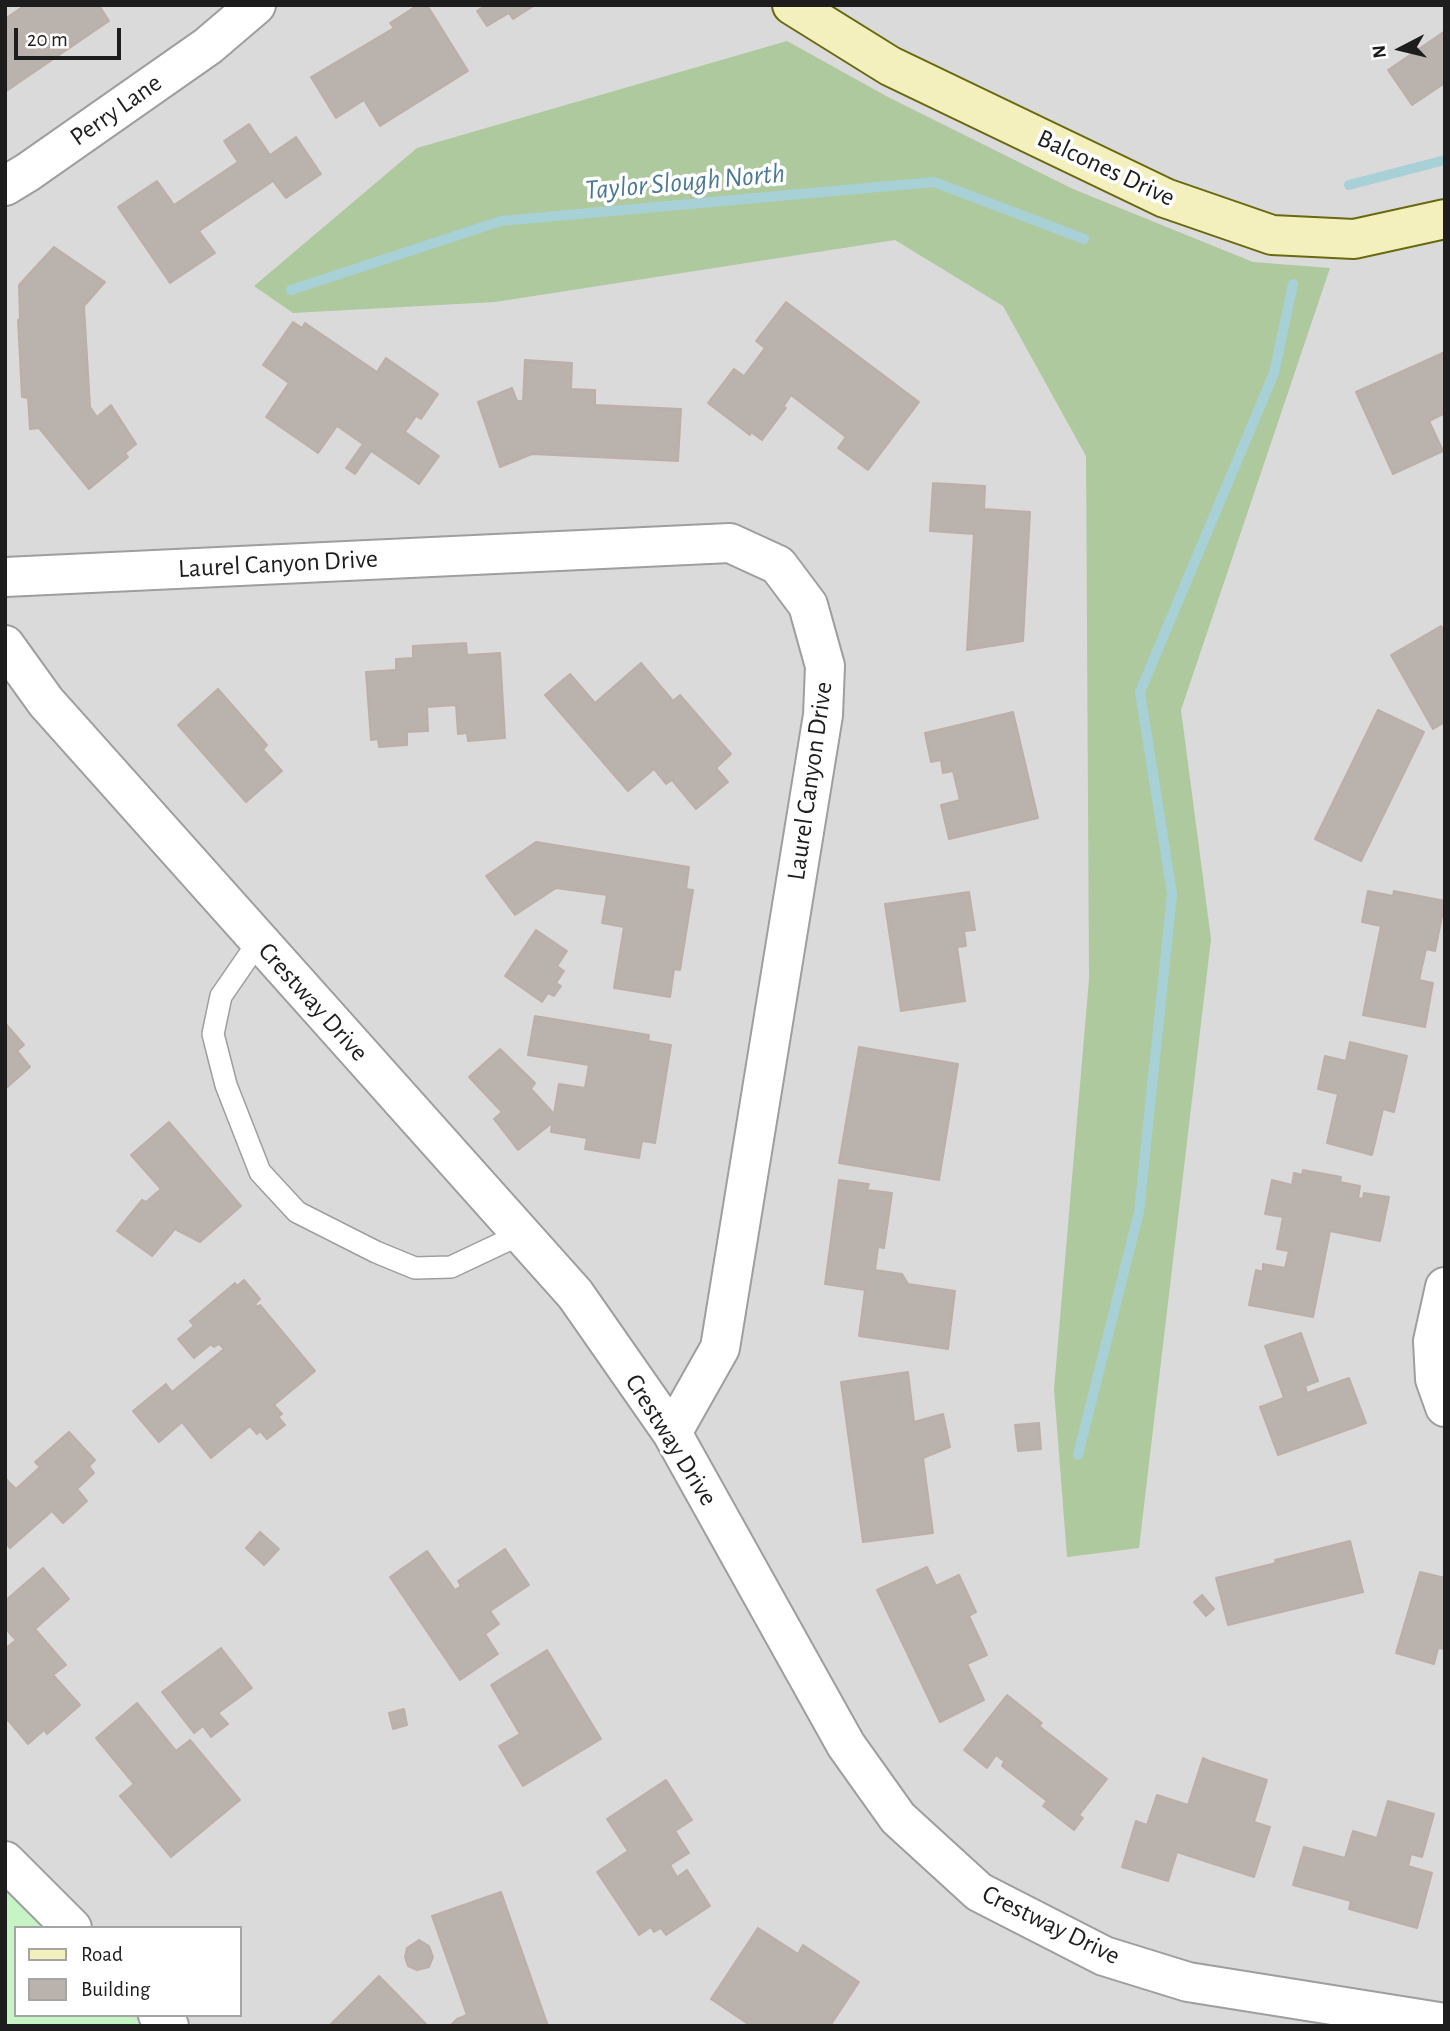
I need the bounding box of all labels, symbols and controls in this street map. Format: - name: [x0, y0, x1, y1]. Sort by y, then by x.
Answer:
- scale bar: [18, 14, 124, 58]
- north arrow: [1366, 14, 1436, 84]
- text: 20 m: [27, 29, 68, 50]
- text: N: [1369, 44, 1390, 59]
- street label: Perry Lane: [64, 67, 168, 153]
- street label: Balcones Drive: [1032, 123, 1180, 213]
- water label: Taylor Slough North: [584, 157, 786, 207]
- street label: Laurel Canyon Drive: [177, 543, 379, 585]
- street label: Laurel Canyon Drive: [781, 680, 839, 882]
- street label: Crestway Drive: [251, 936, 375, 1068]
- street label: Crestway Drive: [618, 1368, 724, 1512]
- street label: Crestway Drive: [977, 1878, 1125, 1972]
- legend: [14, 1926, 242, 2017]
- text: Road: [81, 1944, 123, 1965]
- text: Building: [81, 1979, 150, 2000]

